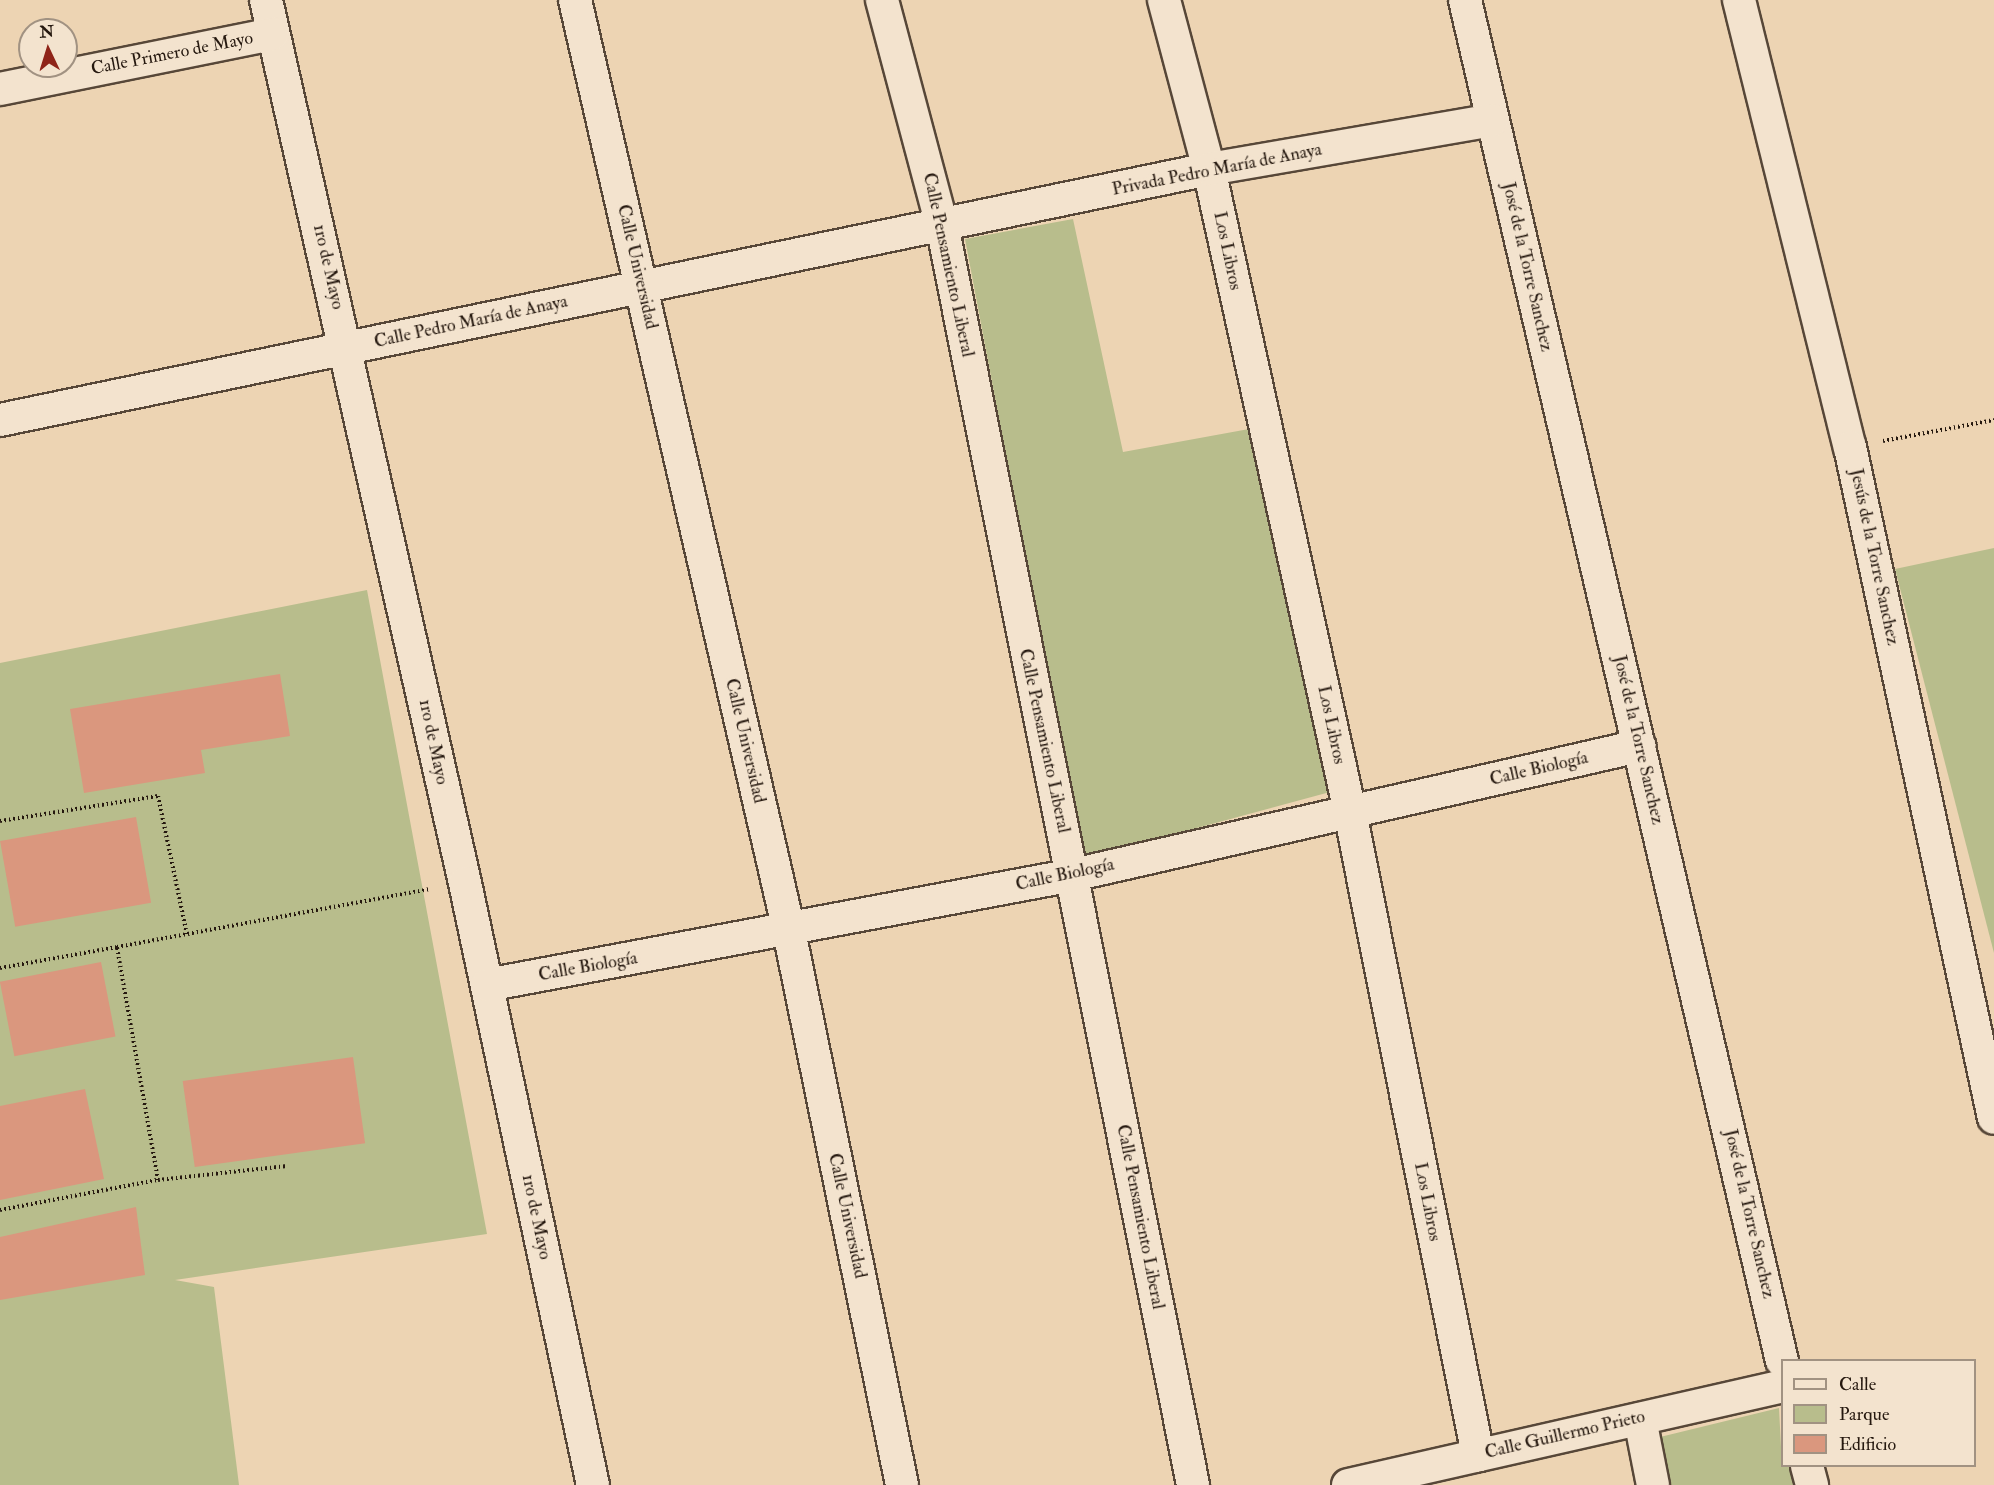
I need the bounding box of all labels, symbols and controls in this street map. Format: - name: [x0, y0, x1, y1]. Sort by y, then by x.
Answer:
- north arrow: [18, 18, 78, 78]
- text: N: [39, 22, 55, 43]
- street label: Calle Primero de Mayo: [89, 28, 255, 80]
- street label: Privada Pedro María de Anaya: [1110, 139, 1324, 201]
- street label: Calle Pensamiento Liberal: [918, 171, 978, 359]
- street label: José de la Torre Sanchez: [1497, 180, 1557, 354]
- street label: Calle Universidad: [612, 202, 662, 332]
- street label: Los Libros: [1208, 210, 1246, 292]
- street label: 1ro de Mayo: [308, 222, 348, 312]
- street label: Calle Pedro María de Anaya: [372, 291, 570, 353]
- street label: Jesús de la Torre Sanchez: [1845, 467, 1903, 647]
- street label: Calle Pensamiento Liberal: [1014, 647, 1074, 835]
- street label: José de la Torre Sanchez: [1608, 653, 1668, 827]
- street label: Calle Universidad: [720, 676, 770, 806]
- street label: Los Libros: [1312, 684, 1350, 766]
- street label: 1ro de Mayo: [413, 697, 453, 787]
- street label: Calle Biología: [1488, 747, 1590, 791]
- street label: Calle Biología: [1014, 854, 1116, 896]
- street label: Calle Biología: [537, 948, 639, 986]
- street label: Calle Pensamiento Liberal: [1111, 1123, 1169, 1311]
- street label: José de la Torre Sanchez: [1719, 1127, 1779, 1301]
- street label: Calle Universidad: [823, 1151, 871, 1281]
- street label: Los Libros: [1409, 1161, 1445, 1243]
- street label: 1ro de Mayo: [516, 1172, 556, 1262]
- legend: [1781, 1359, 1976, 1467]
- text: Calle: [1839, 1373, 1876, 1396]
- text: Parque: [1839, 1403, 1889, 1426]
- street label: Calle Guillermo Prieto: [1483, 1406, 1647, 1464]
- text: Edificio: [1839, 1433, 1896, 1456]

